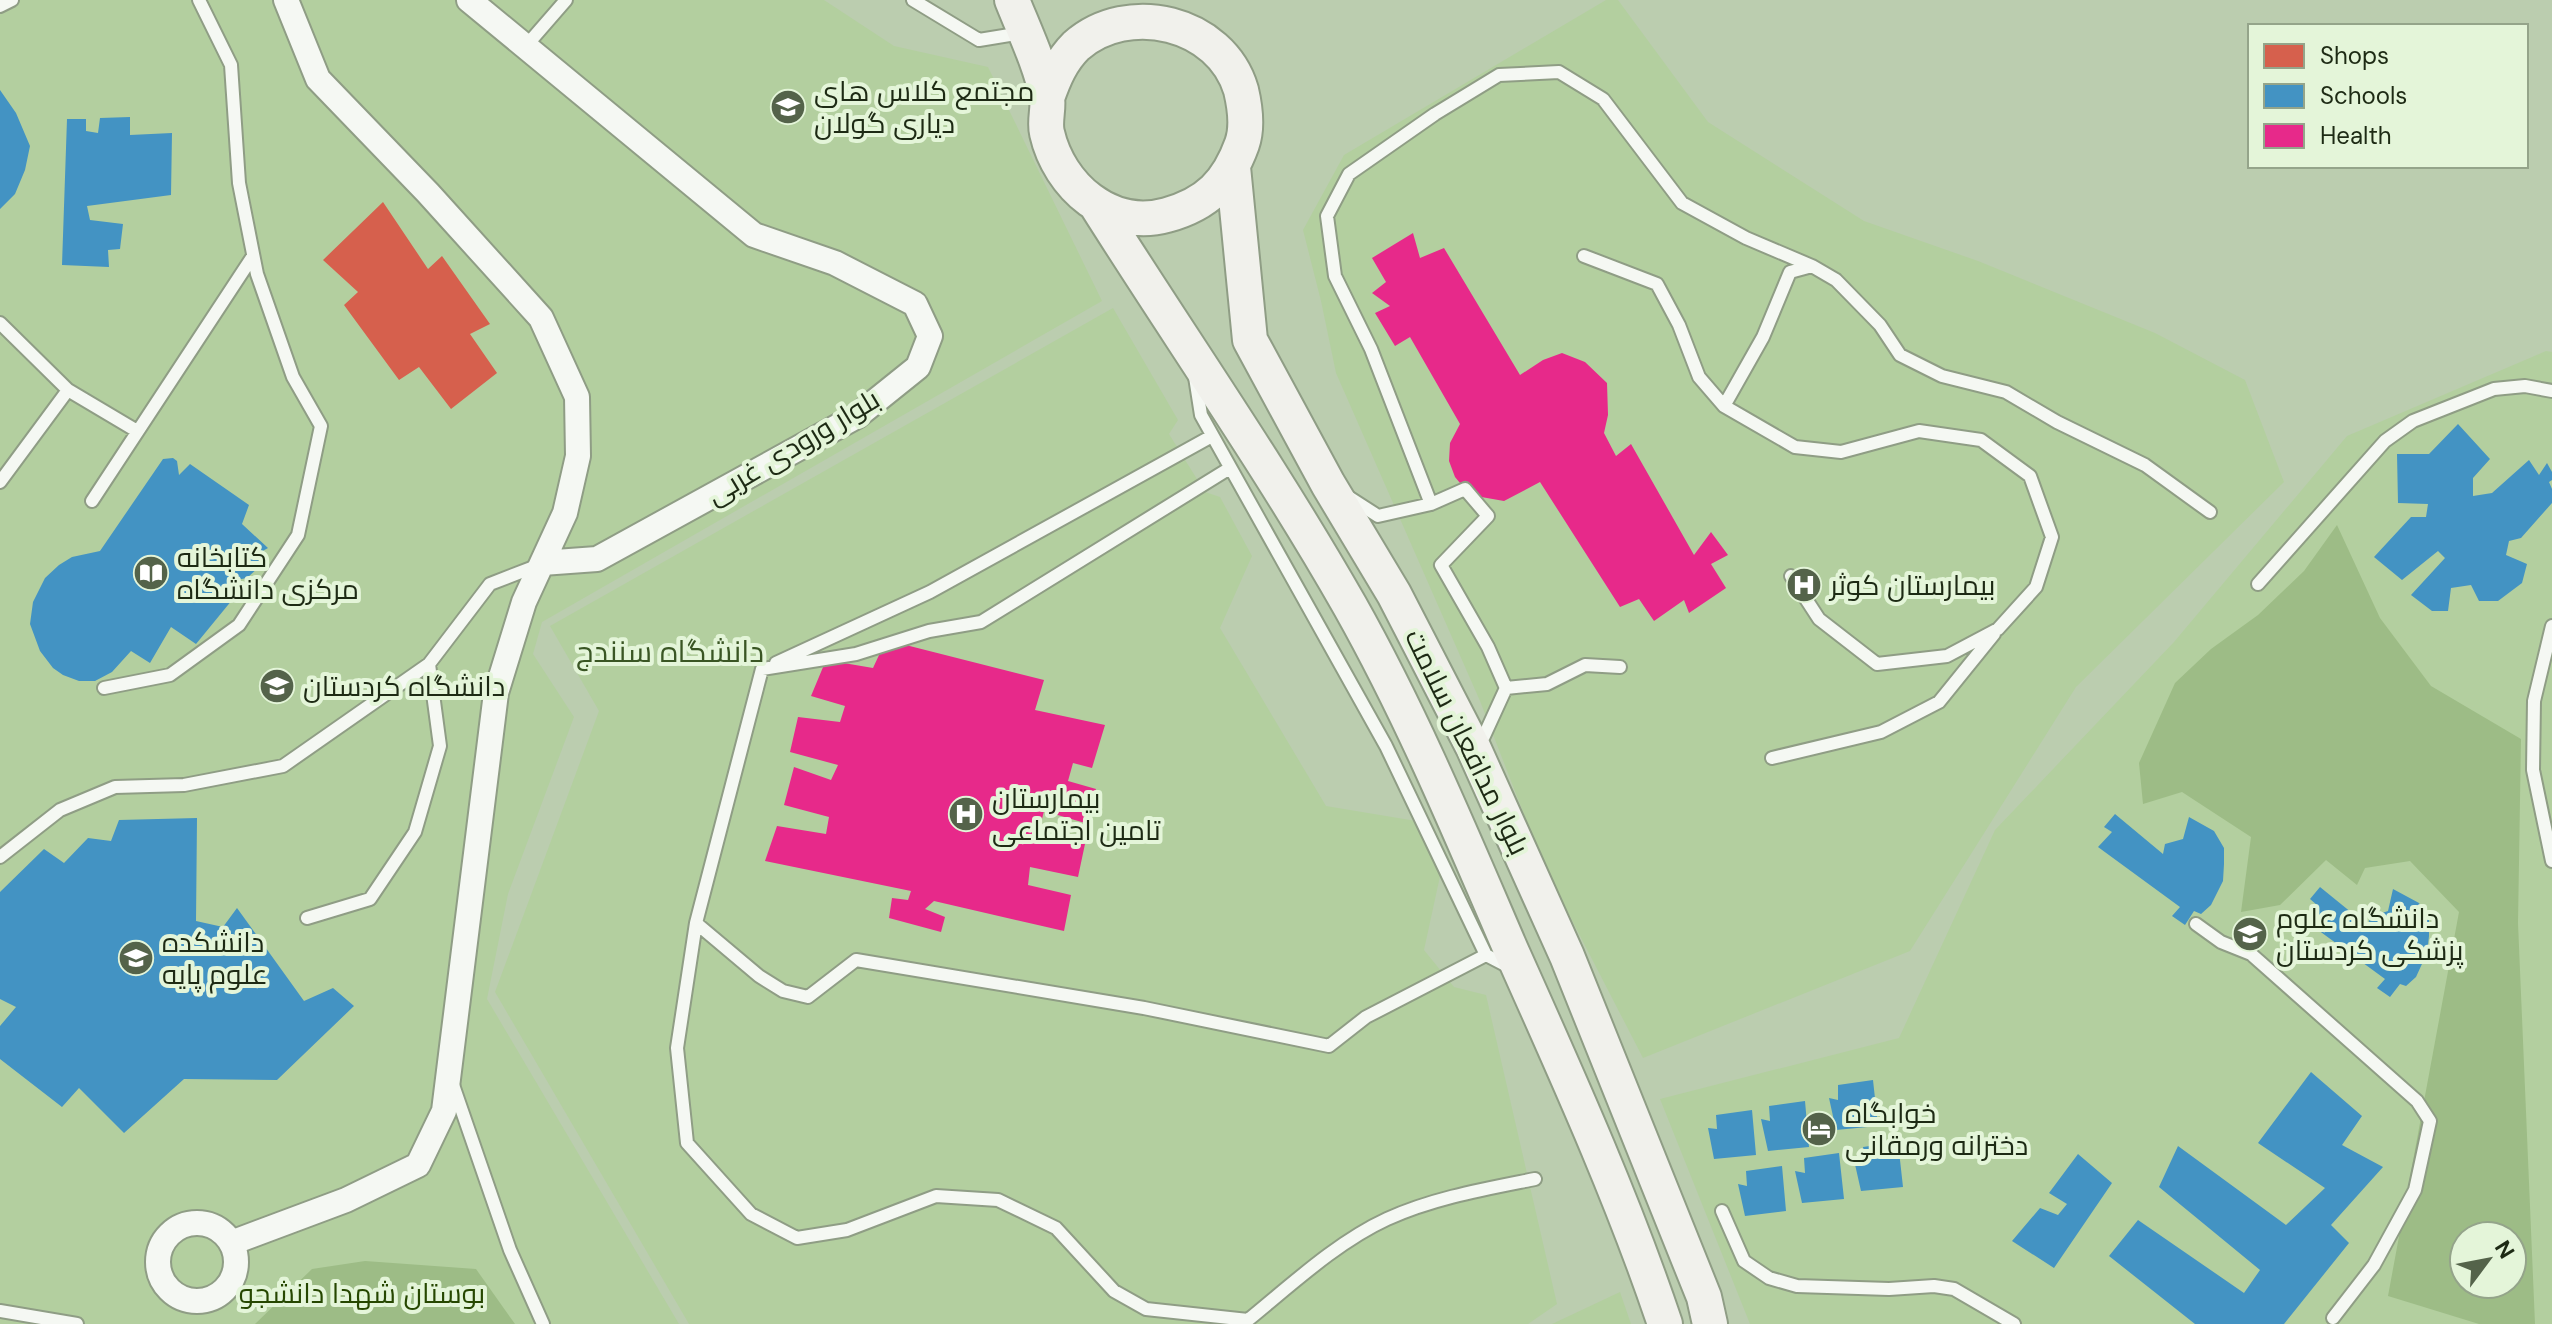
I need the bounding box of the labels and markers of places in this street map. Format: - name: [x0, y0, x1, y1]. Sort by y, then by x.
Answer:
- place label: مجتمع کلاس های دیاری گولان: [814, 73, 1034, 142]
- school or university icon: مجتمع کلاس های دیاری گولان: [769, 88, 807, 126]
- place label: کتابخانه مرکزی دانشگاه: [177, 539, 359, 608]
- library icon: کتابخانه مرکزی دانشگاه: [132, 554, 170, 592]
- hospital icon: بیمارستان کوثر: [1785, 566, 1823, 604]
- place label: بیمارستان کوثر: [1828, 567, 1996, 604]
- school or university icon: دانشگاه کردستان: [258, 667, 296, 705]
- place label: دانشگاه کردستان: [303, 668, 505, 705]
- place label: بیمارستان تامین اجتماعی: [992, 780, 1161, 849]
- hospital icon: بیمارستان تامین اجتماعی: [947, 795, 985, 833]
- place label: دانشگاه علوم پزشکی کردستان: [2276, 900, 2464, 969]
- school or university icon: دانشگاه علوم پزشکی کردستان: [2231, 915, 2269, 953]
- place label: دانشکده علوم پایه: [162, 924, 268, 994]
- school or university icon: دانشکده علوم پایه: [117, 939, 155, 977]
- place label: خوابگاه دخترانه ورمقانی: [1845, 1095, 2028, 1164]
- hotel icon: خوابگاه دخترانه ورمقانی: [1800, 1110, 1838, 1148]

